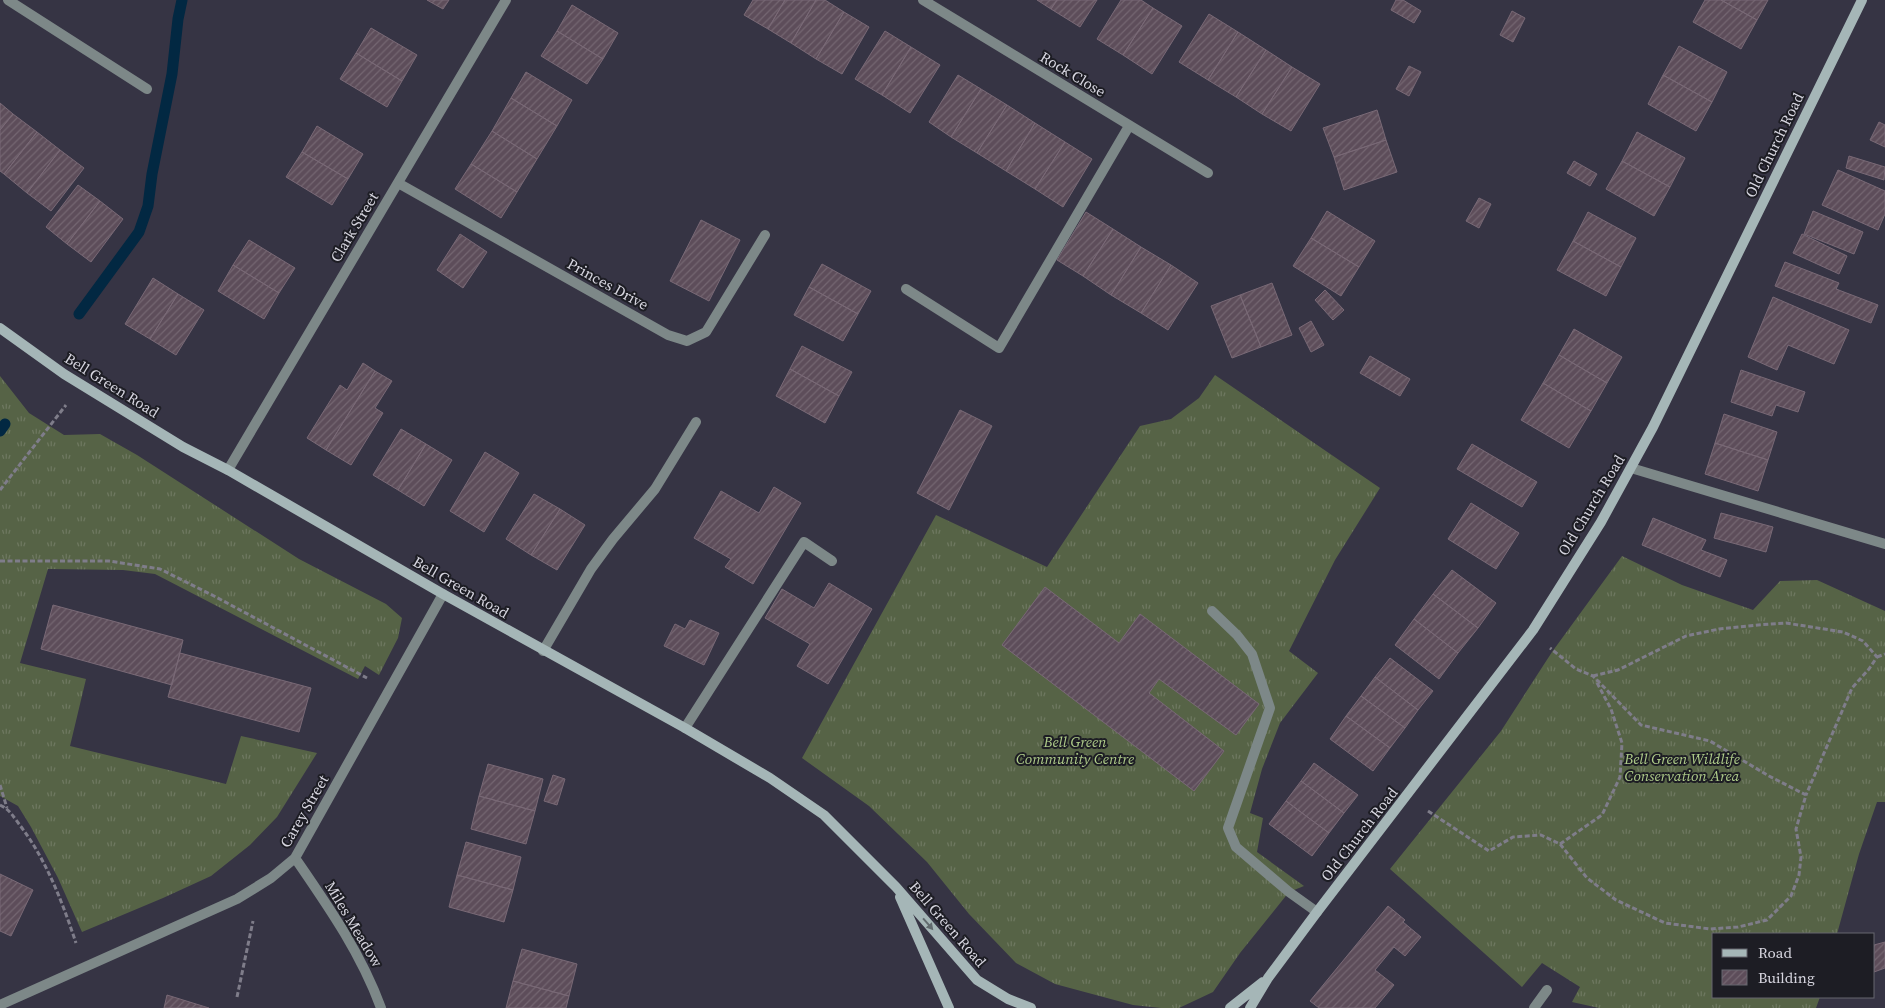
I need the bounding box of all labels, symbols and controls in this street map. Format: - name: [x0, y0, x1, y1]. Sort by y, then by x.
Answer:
- street label: Rock Close: [1036, 46, 1110, 102]
- street label: Old Church Road: [1740, 89, 1809, 201]
- street label: Clark Street: [325, 188, 383, 266]
- street label: Princes Drive: [564, 253, 653, 315]
- street label: Bell Green Road: [61, 348, 164, 423]
- street label: Old Church Road: [1553, 450, 1630, 559]
- street label: Bell Green Road: [409, 551, 513, 623]
- park label: Bell Green Community Centre: [1016, 731, 1134, 769]
- park label: Bell Green Wildlife Conservation Area: [1623, 748, 1740, 786]
- street label: Carey Street: [275, 771, 333, 851]
- street label: Old Church Road: [1316, 782, 1403, 885]
- street label: Bell Green Road: [905, 876, 992, 972]
- street label: Miles Meadow: [320, 877, 388, 971]
- one-way arrow: [922, 918, 933, 930]
- legend: [1712, 933, 1875, 998]
- text: Road: [1758, 942, 1792, 963]
- text: Building: [1758, 967, 1815, 988]

